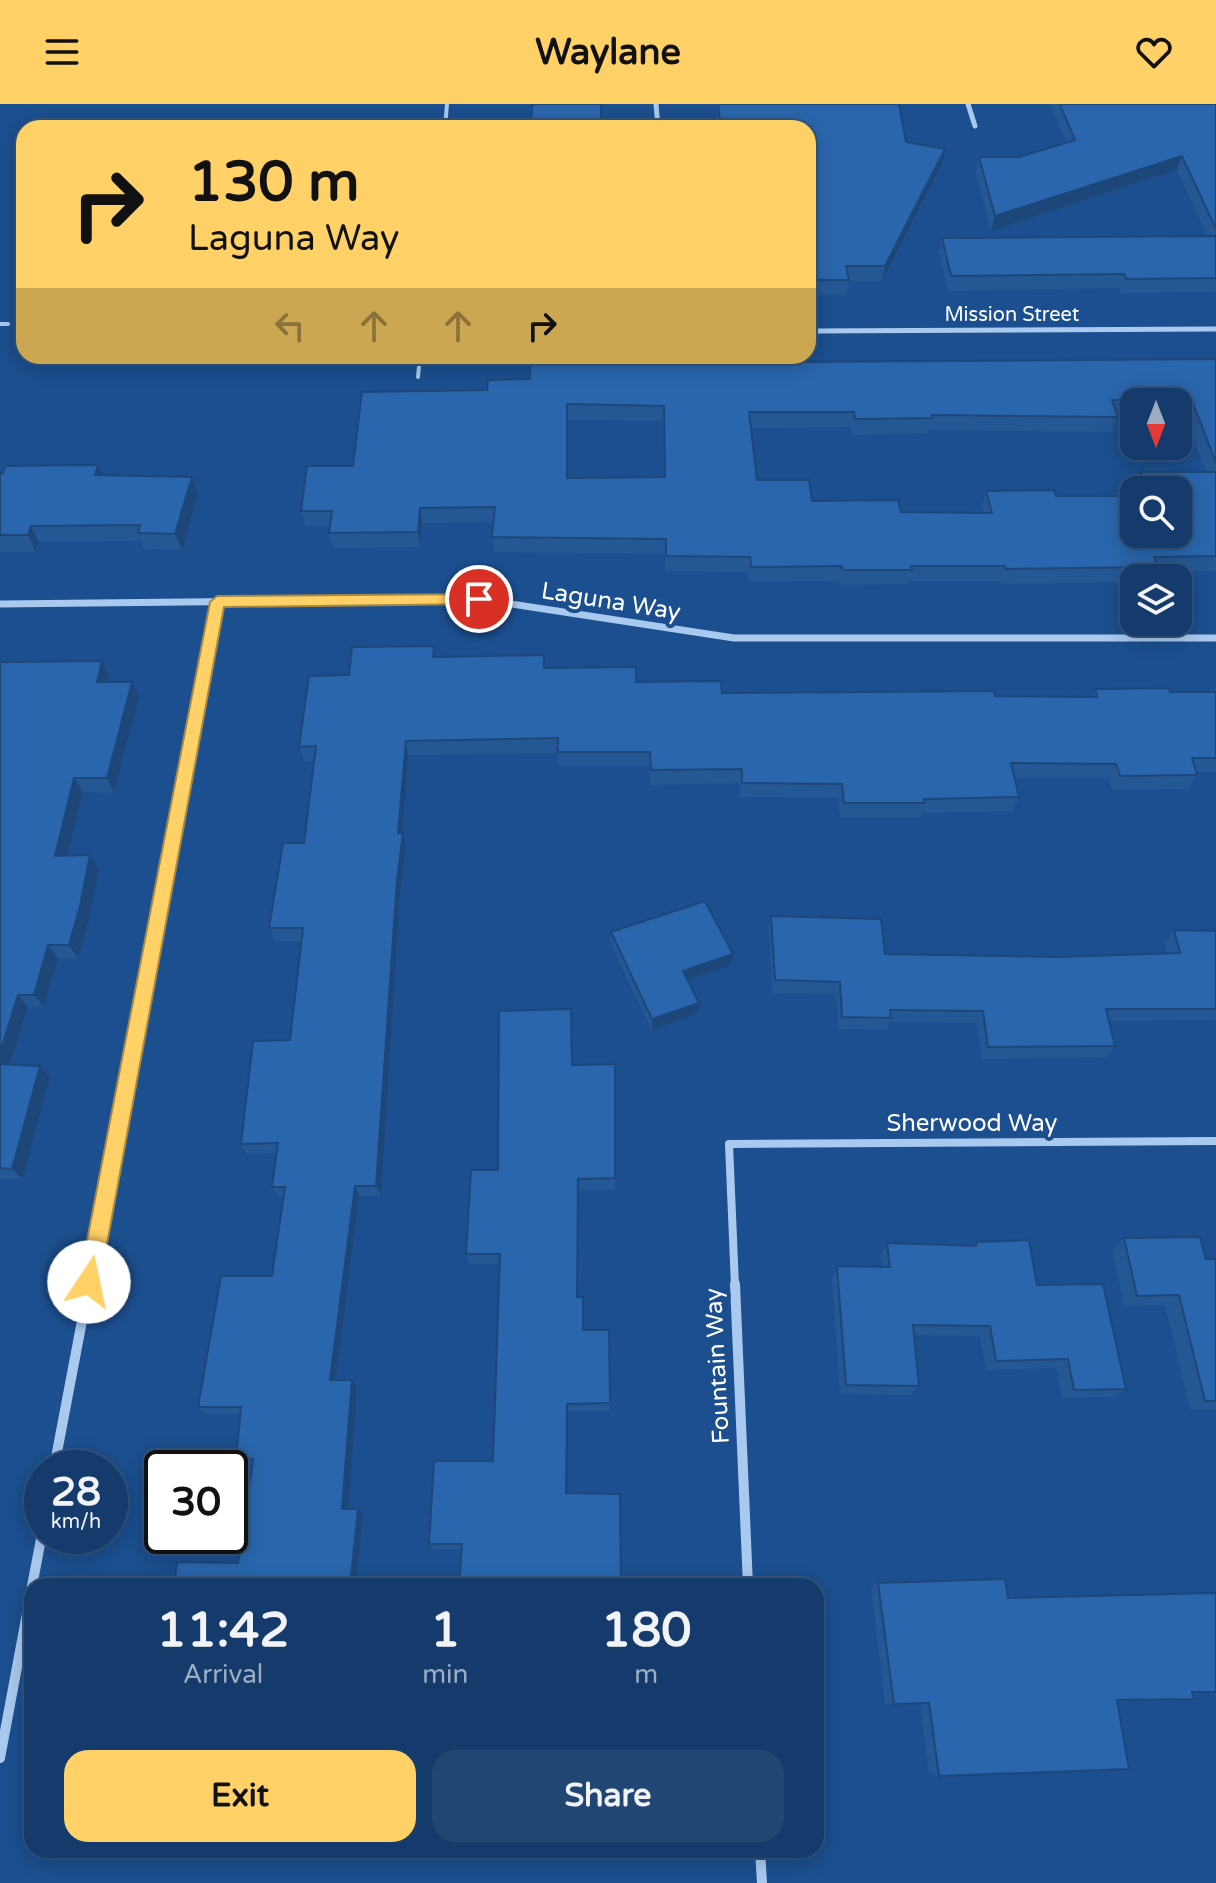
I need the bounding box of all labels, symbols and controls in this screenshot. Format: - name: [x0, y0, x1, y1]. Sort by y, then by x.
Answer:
- icon: menu: [40, 30, 84, 74]
- icon: heart: [1132, 30, 1176, 74]
- text: Waylane: [535, 31, 681, 74]
- text: 130 m: [188, 149, 359, 216]
- icon: right: [56, 152, 160, 256]
- text: Laguna Way: [188, 217, 399, 260]
- street label: Mission Street: [945, 303, 1080, 327]
- icon: left: [268, 304, 312, 348]
- icon: ahead: [352, 304, 396, 348]
- icon: ahead: [436, 304, 480, 348]
- icon: right: [520, 304, 564, 348]
- north arrow: [1120, 388, 1192, 460]
- map controls: [1120, 388, 1192, 636]
- button: search: [1120, 476, 1192, 548]
- button: layers: [1120, 564, 1192, 636]
- pin: [445, 565, 513, 633]
- street label: Laguna Way: [539, 576, 683, 627]
- icon: arrive: [457, 577, 501, 621]
- street label: Sherwood Way: [887, 1109, 1058, 1138]
- position arrow: [47, 1240, 131, 1324]
- street label: Fountain Way: [699, 1287, 736, 1445]
- speed limit sign: 30: [144, 1450, 248, 1554]
- text: 28: [51, 1468, 101, 1516]
- text: km/h: [51, 1510, 101, 1534]
- text: 11:42: [157, 1602, 290, 1660]
- text: 1: [430, 1602, 460, 1660]
- text: 180: [601, 1602, 691, 1660]
- text: Arrival: [183, 1659, 263, 1690]
- text: min: [422, 1659, 468, 1690]
- text: m: [634, 1659, 658, 1690]
- button: Exit: [64, 1750, 416, 1842]
- button: Share: [432, 1750, 784, 1842]

